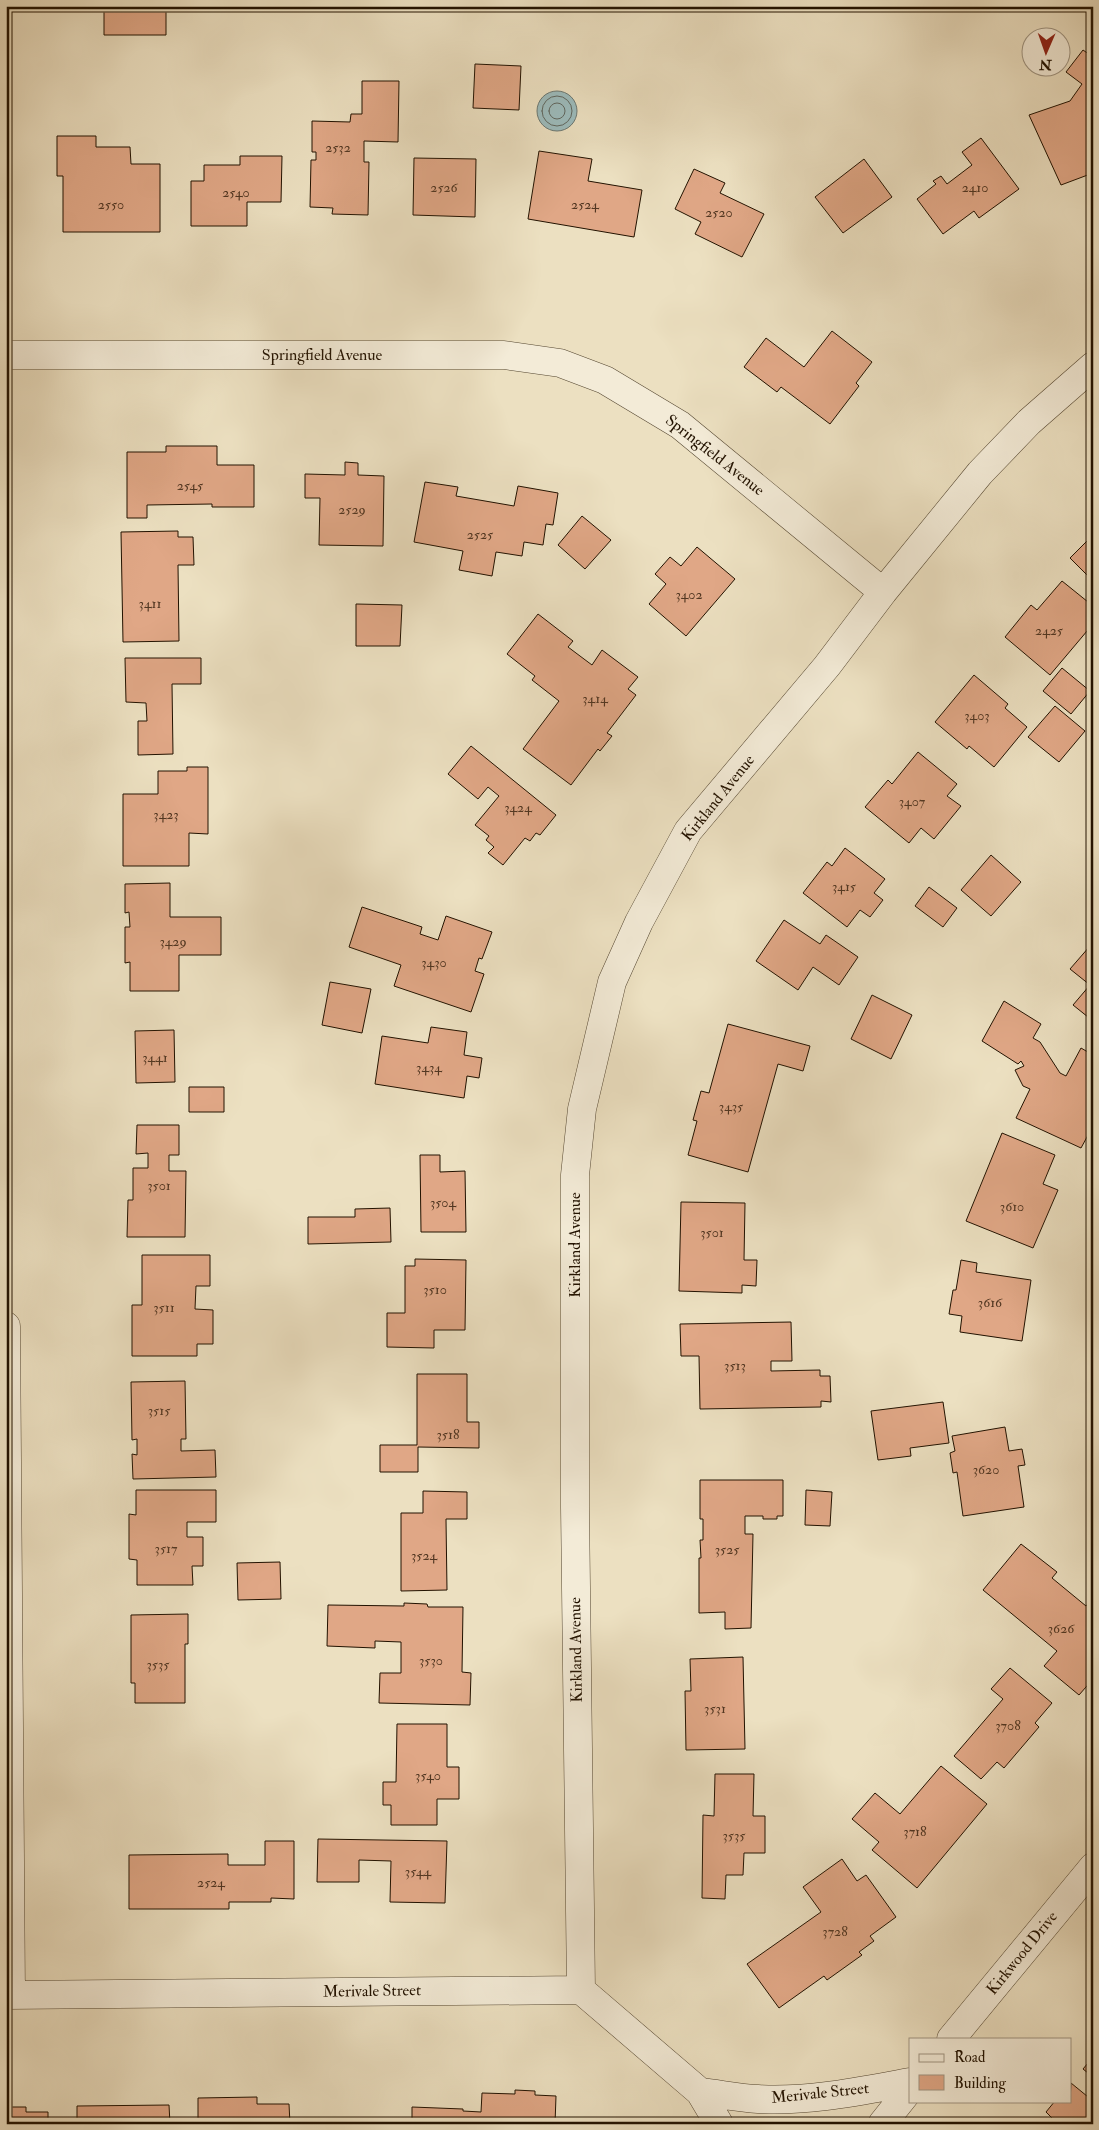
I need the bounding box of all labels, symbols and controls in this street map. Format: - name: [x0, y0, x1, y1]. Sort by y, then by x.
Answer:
- north arrow: [1022, 28, 1072, 78]
- text: N: [1039, 56, 1053, 73]
- house number: 2532: [325, 139, 351, 156]
- house number: 2526: [430, 179, 459, 196]
- house number: 2410: [962, 179, 988, 196]
- house number: 2540: [222, 184, 250, 201]
- house number: 2550: [98, 196, 124, 213]
- house number: 2524: [571, 196, 600, 213]
- house number: 2520: [705, 204, 733, 221]
- street label: Springfield Avenue: [262, 345, 382, 366]
- street label: Springfield Avenue: [661, 410, 769, 501]
- house number: 2545: [177, 477, 204, 494]
- house number: 2529: [338, 501, 366, 518]
- house number: 2525: [467, 526, 494, 543]
- house number: 3402: [675, 586, 703, 603]
- house number: 3411: [139, 595, 161, 612]
- house number: 2425: [1035, 622, 1064, 639]
- house number: 3414: [582, 690, 609, 707]
- house number: 3403: [964, 707, 990, 724]
- street label: Kirkland Avenue: [677, 750, 759, 845]
- house number: 3407: [899, 793, 926, 810]
- house number: 3424: [504, 799, 533, 816]
- house number: 3423: [153, 806, 179, 823]
- house number: 3415: [832, 878, 857, 895]
- house number: 3429: [159, 933, 187, 950]
- house number: 3430: [421, 954, 447, 971]
- house number: 3441: [142, 1049, 168, 1066]
- house number: 3434: [416, 1059, 443, 1076]
- house number: 3435: [719, 1098, 744, 1115]
- house number: 3501: [147, 1177, 171, 1194]
- street label: Kirkland Avenue: [565, 1192, 585, 1298]
- house number: 3504: [430, 1194, 457, 1211]
- house number: 3610: [1000, 1198, 1024, 1215]
- house number: 3501: [700, 1224, 724, 1241]
- house number: 3510: [423, 1281, 447, 1298]
- house number: 3616: [978, 1294, 1003, 1311]
- house number: 3511: [153, 1299, 175, 1316]
- house number: 3513: [724, 1357, 746, 1374]
- house number: 3515: [148, 1402, 171, 1419]
- house number: 3518: [436, 1426, 460, 1443]
- house number: 3620: [973, 1461, 999, 1478]
- house number: 3517: [155, 1540, 178, 1557]
- house number: 3525: [715, 1541, 740, 1558]
- house number: 3524: [411, 1547, 439, 1564]
- street label: Kirkland Avenue: [565, 1597, 587, 1703]
- house number: 3626: [1048, 1620, 1075, 1637]
- house number: 3530: [419, 1652, 443, 1669]
- house number: 3535: [146, 1656, 170, 1673]
- house number: 3531: [704, 1700, 726, 1717]
- house number: 3708: [995, 1717, 1021, 1734]
- house number: 3540: [415, 1767, 441, 1784]
- house number: 3718: [903, 1823, 927, 1840]
- house number: 3535: [722, 1827, 746, 1844]
- house number: 3544: [405, 1863, 433, 1880]
- house number: 2524: [197, 1874, 226, 1891]
- street label: Kirkwood Drive: [982, 1907, 1062, 1999]
- house number: 3728: [822, 1923, 848, 1940]
- street label: Merivale Street: [323, 1980, 421, 2002]
- legend: [909, 2038, 1072, 2102]
- text: Road: [954, 2048, 986, 2067]
- text: Building: [954, 2074, 1006, 2093]
- street label: Merivale Street: [770, 2078, 870, 2108]

